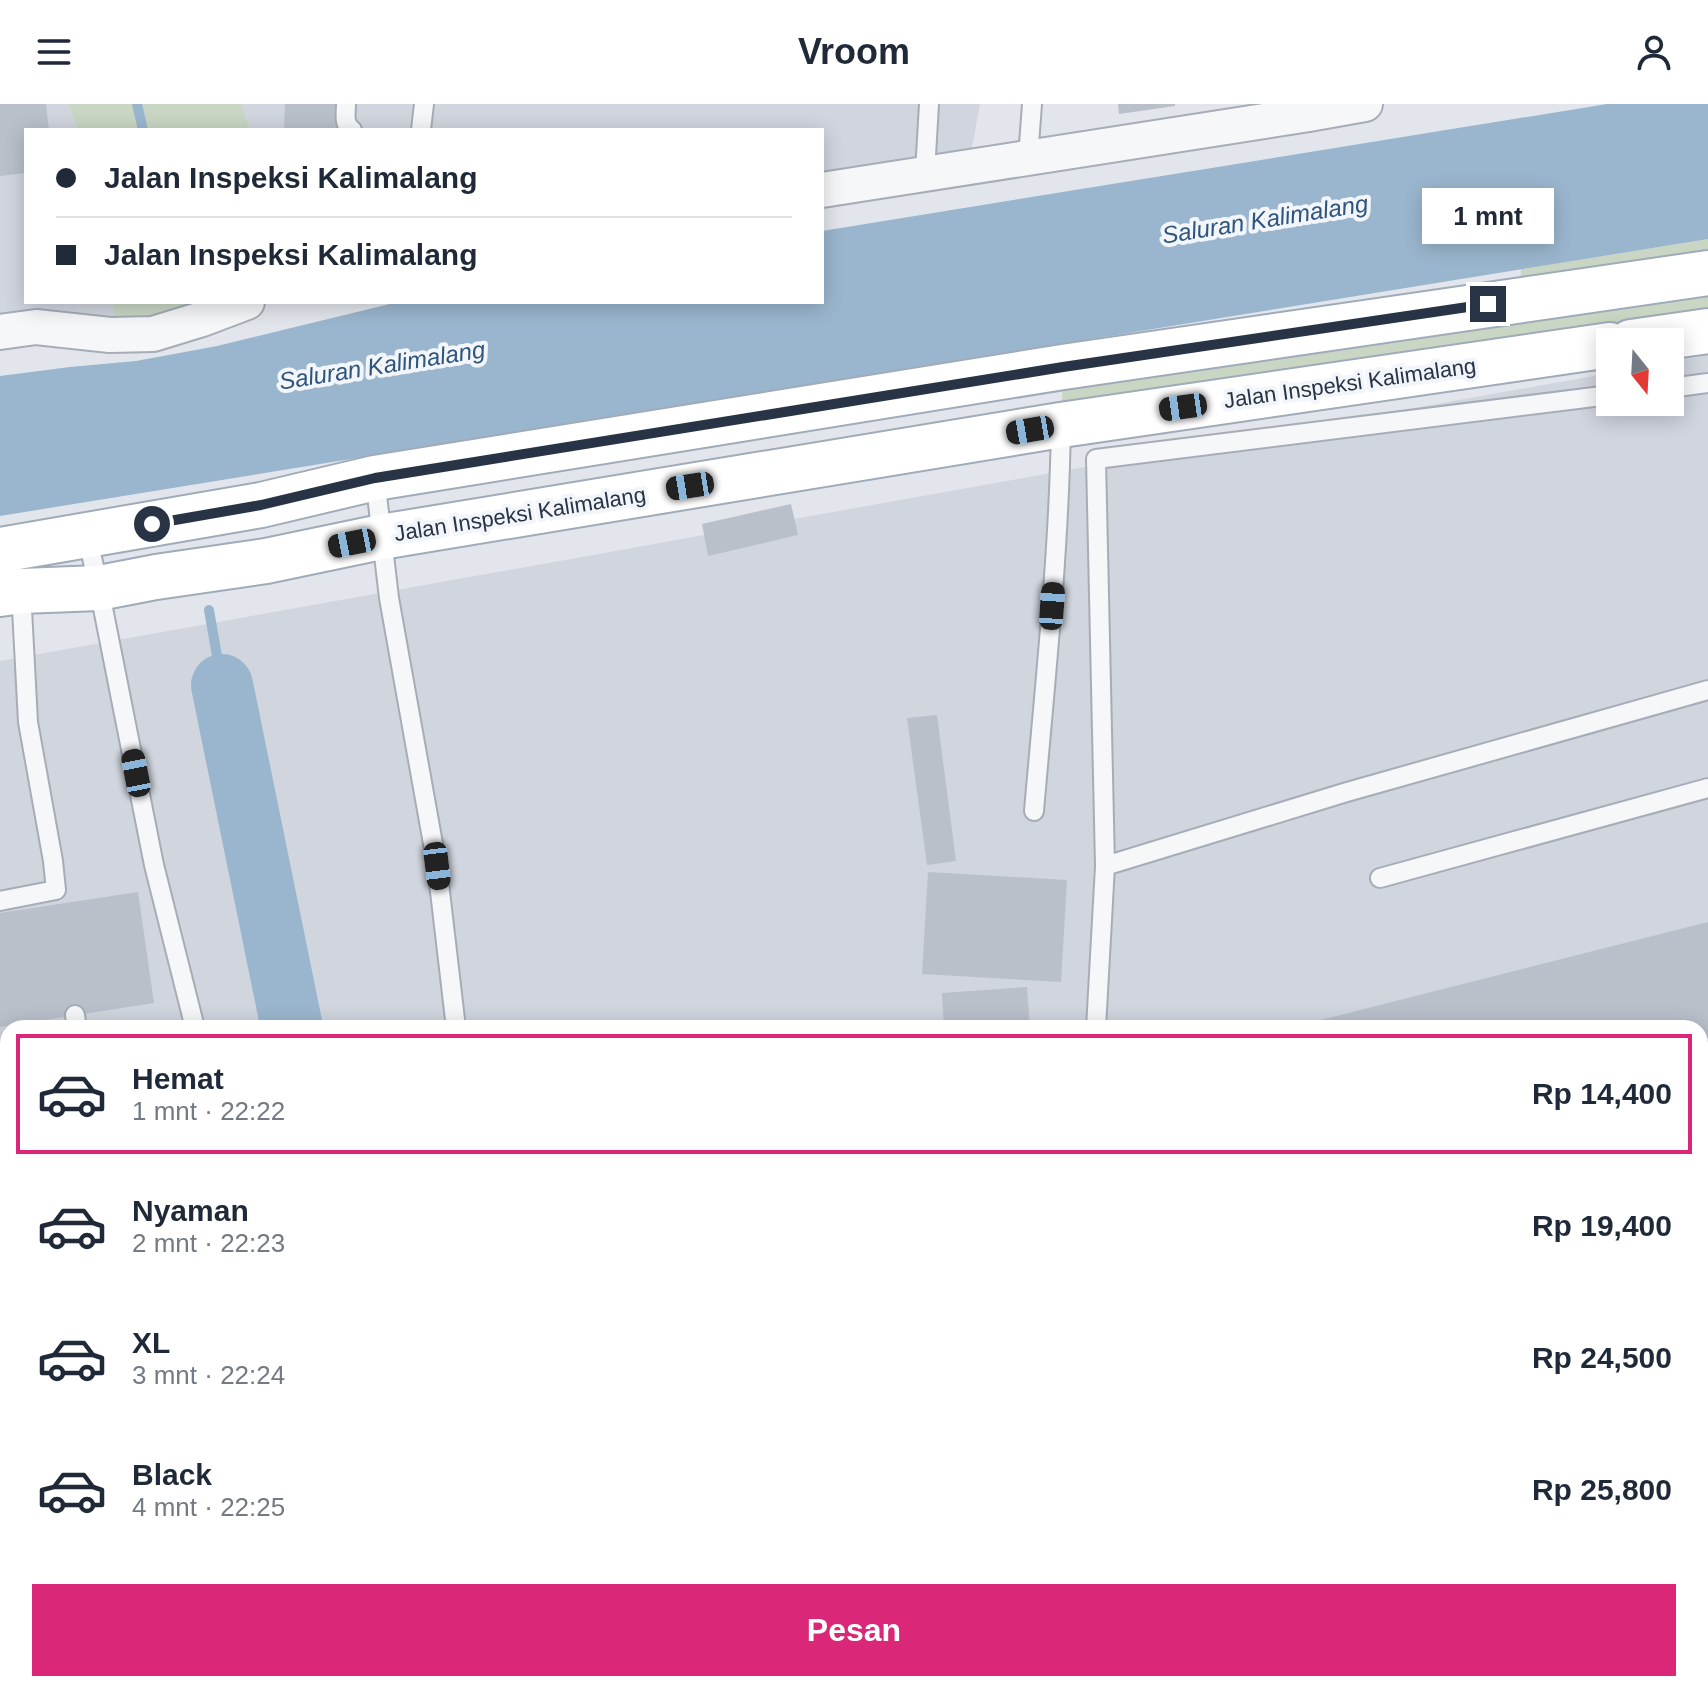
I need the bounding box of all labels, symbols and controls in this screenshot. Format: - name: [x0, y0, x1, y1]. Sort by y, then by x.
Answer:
- icon: menu: [32, 30, 76, 74]
- icon: person: [1632, 30, 1676, 74]
- text: Vroom: [798, 31, 910, 72]
- text: Jalan Inspeksi Kalimalang: [104, 161, 478, 194]
- callout: 1 mnt: [1422, 188, 1554, 244]
- water label: Saluran Kalimalang: [1160, 189, 1371, 249]
- text: 1 mnt: [1453, 201, 1523, 231]
- text: Jalan Inspeksi Kalimalang: [104, 238, 478, 271]
- route end: [1470, 286, 1506, 322]
- north arrow: [1596, 328, 1684, 416]
- map controls: [1596, 328, 1684, 416]
- water label: Saluran Kalimalang: [277, 335, 488, 395]
- street label: Jalan Inspeksi Kalimalang: [1222, 353, 1478, 413]
- car: [1158, 392, 1208, 422]
- car: [1004, 414, 1056, 446]
- car: [664, 470, 716, 502]
- street label: Jalan Inspeksi Kalimalang: [392, 482, 648, 546]
- route start: [134, 506, 170, 542]
- car: [326, 527, 378, 559]
- car: [1038, 581, 1066, 631]
- car: [120, 747, 152, 799]
- car: [422, 841, 452, 891]
- icon: car: [36, 1058, 108, 1130]
- text: Hemat: [132, 1062, 224, 1095]
- text: Rp 14,400: [1532, 1077, 1672, 1110]
- text: 1 mnt · 22:22: [132, 1096, 285, 1126]
- icon: car: [36, 1190, 108, 1262]
- text: Nyaman: [132, 1194, 249, 1227]
- text: Rp 19,400: [1532, 1209, 1672, 1242]
- text: 2 mnt · 22:23: [132, 1228, 285, 1258]
- icon: car: [36, 1322, 108, 1394]
- text: XL: [132, 1326, 170, 1359]
- text: Rp 24,500: [1532, 1341, 1672, 1374]
- text: 3 mnt · 22:24: [132, 1360, 285, 1390]
- icon: car: [36, 1454, 108, 1526]
- text: Black: [132, 1458, 212, 1491]
- text: Rp 25,800: [1532, 1473, 1672, 1506]
- text: 4 mnt · 22:25: [132, 1492, 285, 1522]
- button: Pesan: [32, 1584, 1676, 1676]

